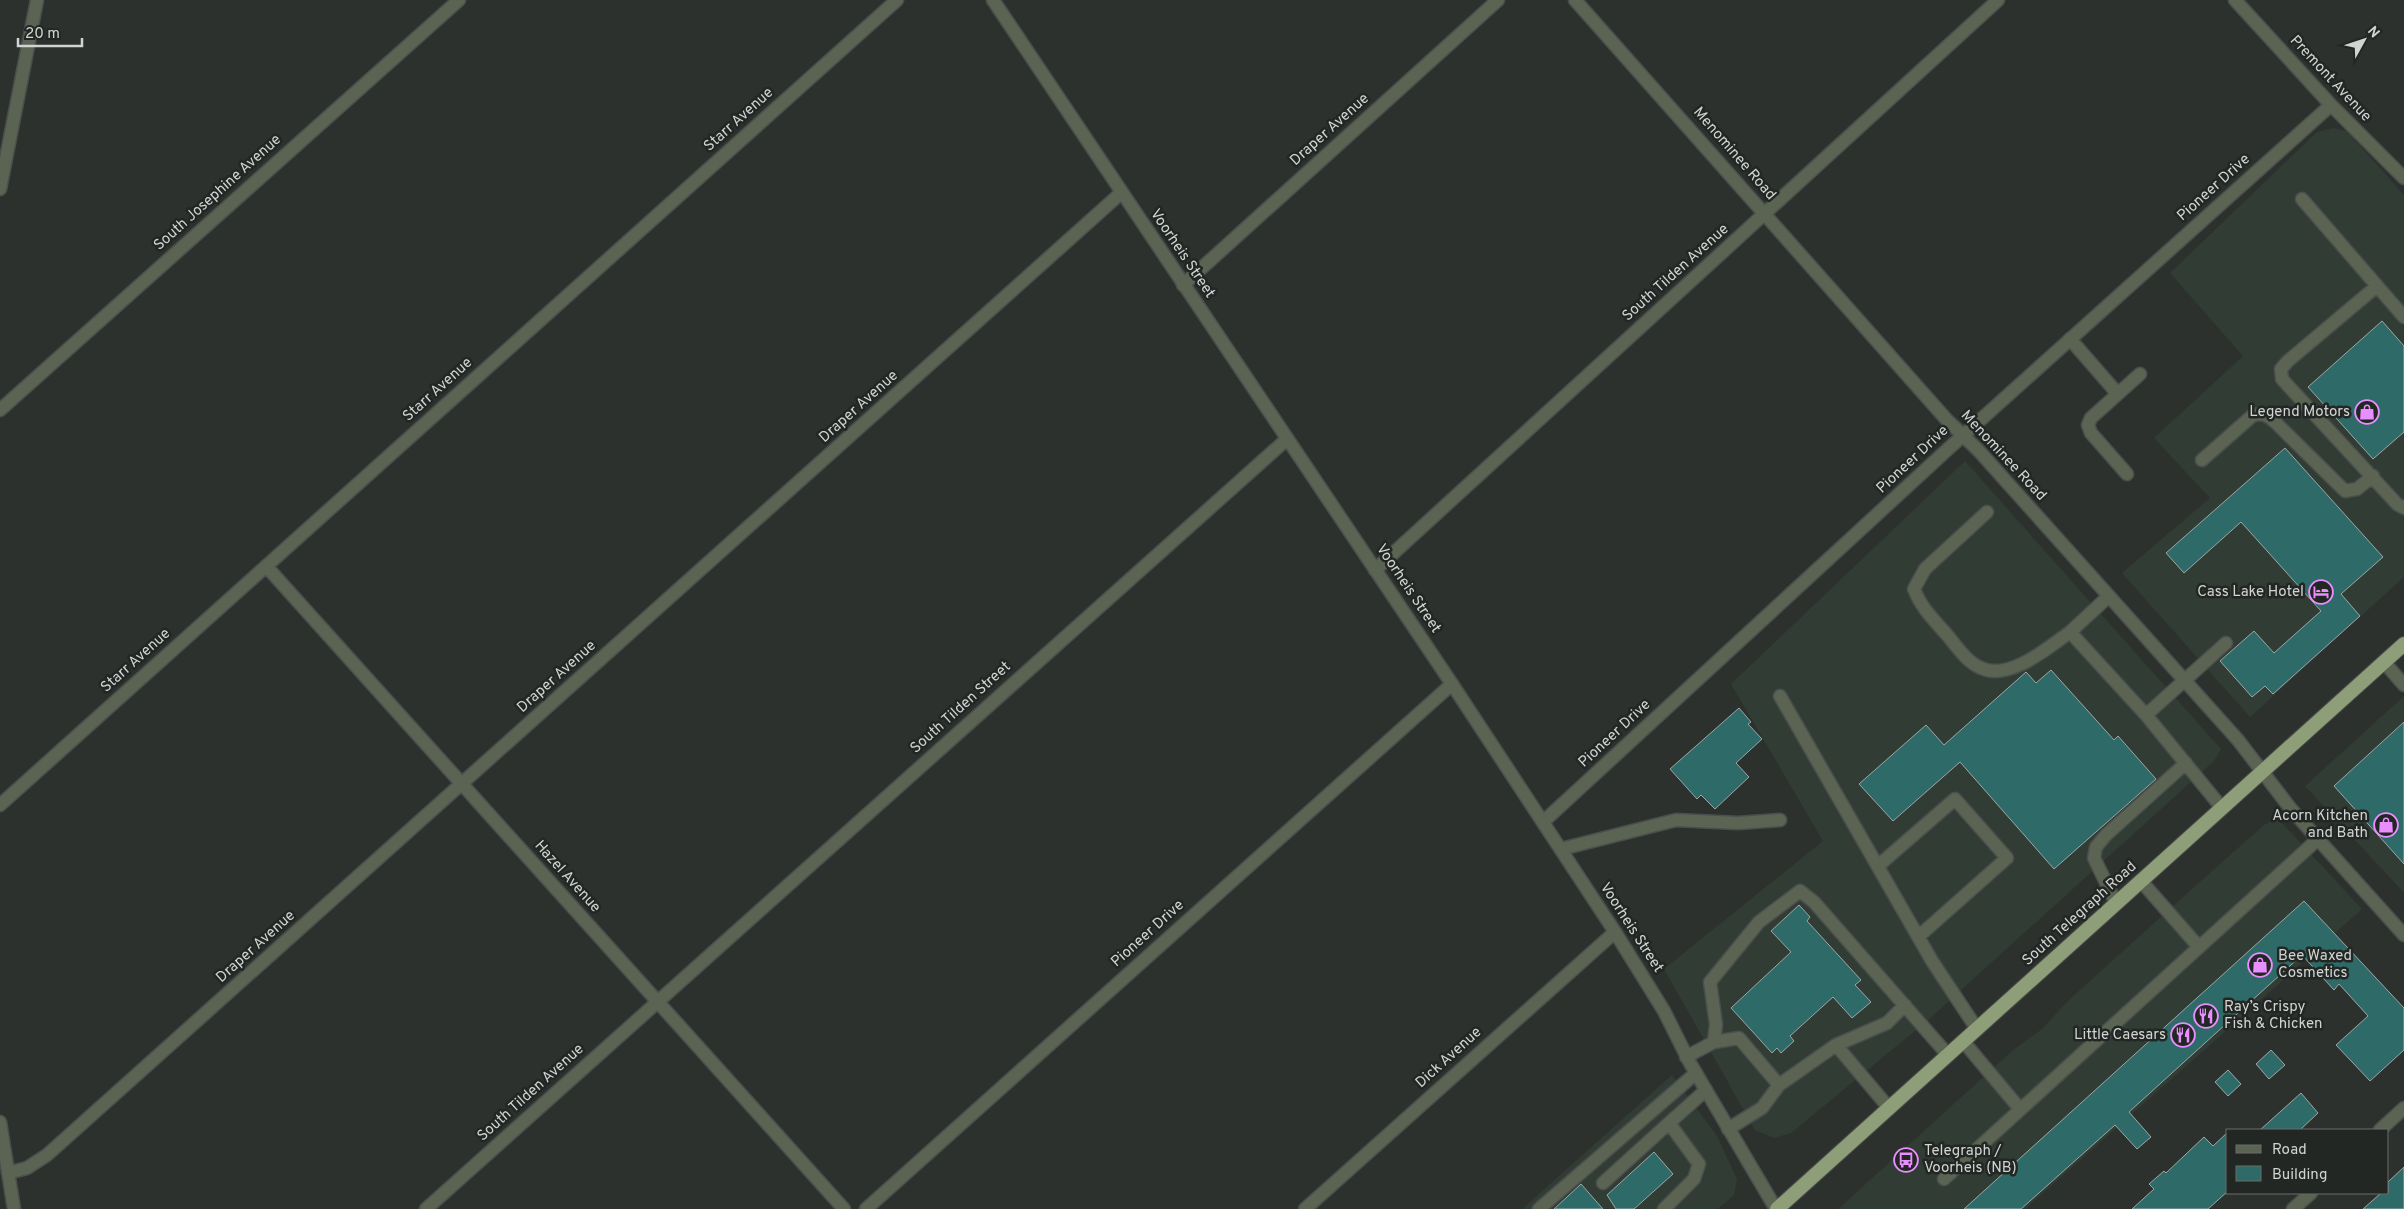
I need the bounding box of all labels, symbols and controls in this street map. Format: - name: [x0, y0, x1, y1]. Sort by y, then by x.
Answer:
- scale bar: [18, 15, 81, 47]
- north arrow: [2339, 15, 2389, 65]
- text: N: [2363, 23, 2383, 42]
- text: 20 m: [25, 25, 60, 44]
- street label: Premont Avenue: [2285, 32, 2375, 126]
- street label: Starr Avenue: [700, 84, 778, 156]
- street label: Draper Avenue: [1287, 90, 1373, 170]
- street label: Menominee Road: [1688, 104, 1780, 204]
- street label: South Josephine Avenue: [150, 131, 286, 255]
- street label: Pioneer Drive: [2174, 150, 2254, 226]
- street label: Voorheis Street: [1145, 206, 1219, 302]
- street label: South Tilden Avenue: [1619, 220, 1733, 326]
- street label: Starr Avenue: [399, 354, 477, 426]
- street label: Draper Avenue: [816, 367, 902, 447]
- shop icon: Legend Motors: [2354, 399, 2380, 425]
- place label: Legend Motors: [2249, 403, 2350, 422]
- street label: Menominee Road: [1956, 407, 2050, 505]
- street label: Pioneer Drive: [1873, 422, 1953, 498]
- street label: Voorheis Street: [1371, 541, 1445, 637]
- hotel icon: Cass Lake Hotel: [2308, 579, 2334, 605]
- place label: Cass Lake Hotel: [2197, 583, 2304, 602]
- street label: Starr Avenue: [97, 625, 175, 697]
- street label: Draper Avenue: [514, 637, 600, 717]
- street label: South Tilden Street: [907, 658, 1015, 758]
- street label: Pioneer Drive: [1575, 696, 1655, 772]
- place label: Acorn Kitchen and Bath: [2272, 807, 2368, 843]
- shop icon: Acorn Kitchen and Bath: [2373, 812, 2399, 838]
- street label: Hazel Avenue: [530, 837, 604, 917]
- street label: South Telegraph Road: [2019, 858, 2141, 970]
- street label: Voorheis Street: [1595, 879, 1667, 977]
- street label: Pioneer Drive: [1108, 896, 1188, 972]
- street label: Draper Avenue: [213, 907, 299, 987]
- place label: Bee Waxed Cosmetics: [2278, 947, 2352, 983]
- shop icon: Bee Waxed Cosmetics: [2247, 952, 2273, 978]
- place label: Ray’s Crispy Fish & Chicken: [2224, 998, 2323, 1034]
- restaurant icon: Ray’s Crispy Fish & Chicken: [2193, 1003, 2219, 1029]
- restaurant icon: Little Caesars: [2170, 1022, 2196, 1048]
- street label: Dick Avenue: [1412, 1023, 1486, 1093]
- place label: Little Caesars: [2074, 1026, 2166, 1045]
- street label: South Tilden Avenue: [474, 1040, 588, 1146]
- legend: [2226, 1129, 2389, 1194]
- text: Road: [2272, 1141, 2307, 1160]
- place label: Telegraph / Voorheis (NB): [1924, 1142, 2017, 1178]
- bus stop icon: Telegraph / Voorheis (NB): [1893, 1147, 1919, 1173]
- text: Building: [2272, 1166, 2327, 1185]

